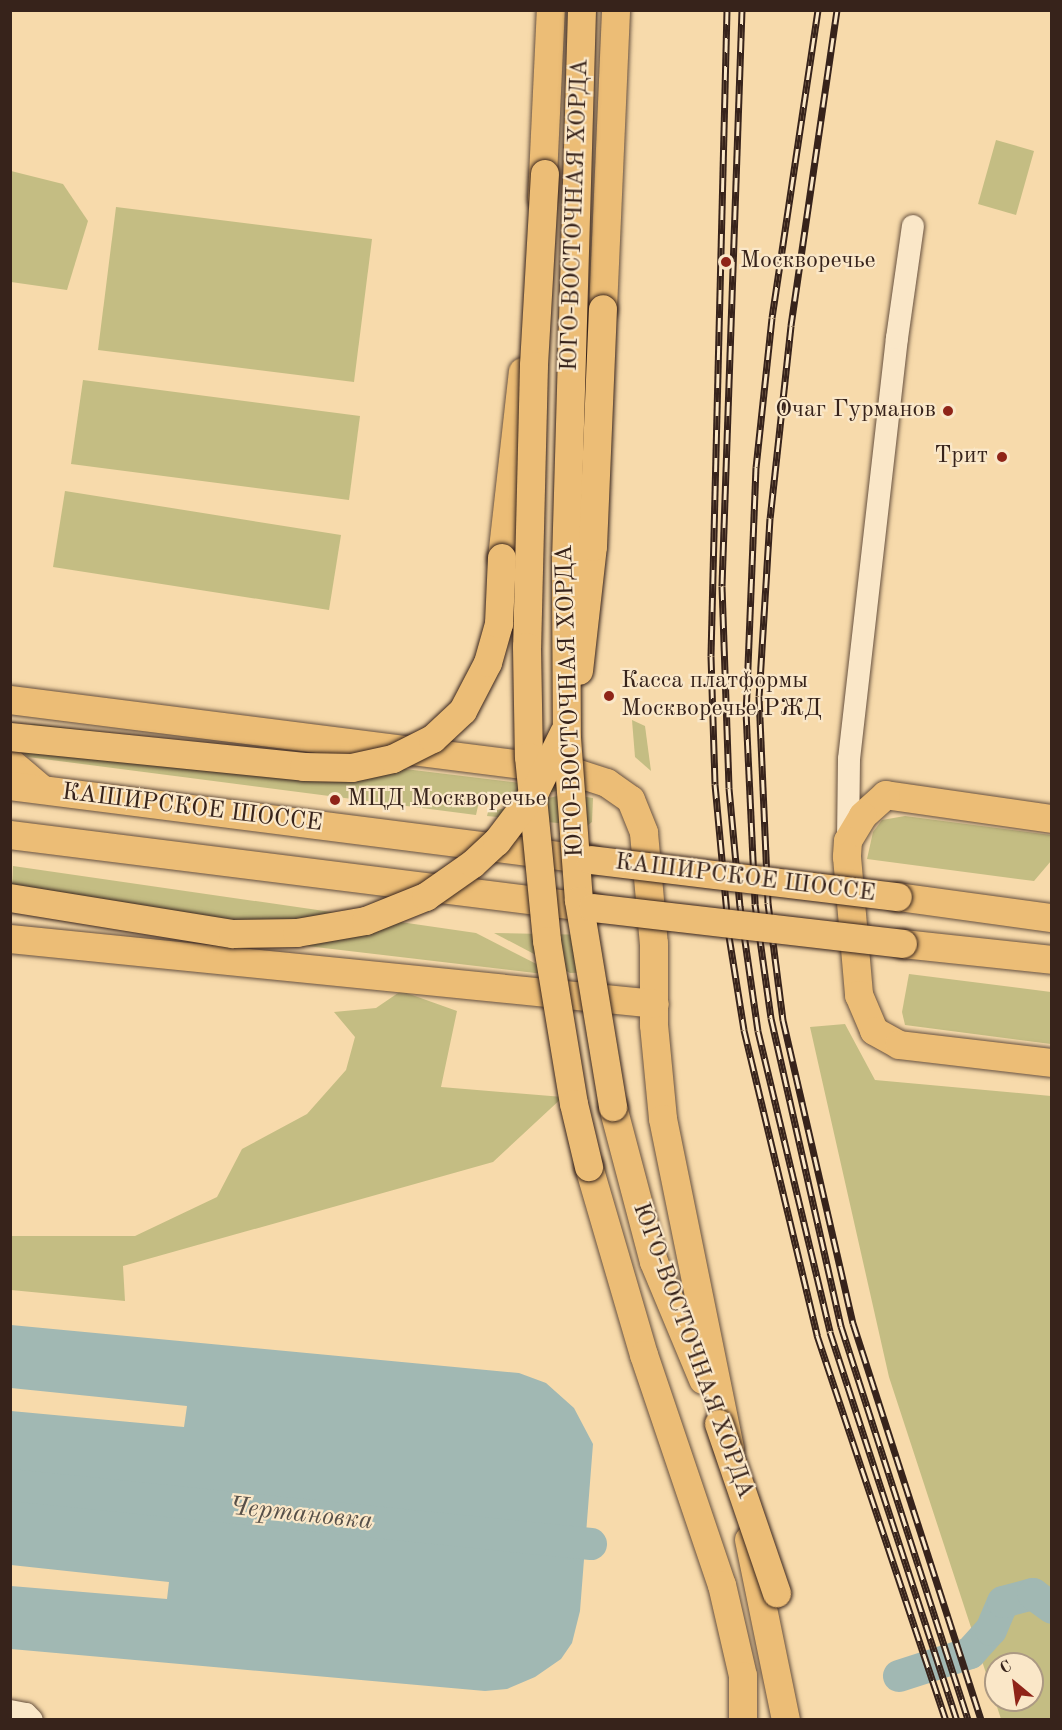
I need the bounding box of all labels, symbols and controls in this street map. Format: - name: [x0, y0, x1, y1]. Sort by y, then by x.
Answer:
- street label: ЮГО-ВОСТОЧНАЯ ХОРДА: [556, 58, 596, 372]
- place label: Москворечье: [740, 248, 876, 276]
- marker: Москворечье: [717, 253, 735, 271]
- place label: Очаг Гурманов: [775, 397, 936, 425]
- marker: Очаг Гурманов: [941, 404, 955, 418]
- place label: Трит: [934, 443, 988, 471]
- marker: Трит: [993, 448, 1011, 466]
- street label: ЮГО-ВОСТОЧНАЯ ХОРДА: [551, 544, 591, 858]
- place label: Касса платформы Москворечье РЖД: [621, 668, 822, 724]
- marker: Касса платформы Москворечье РЖД: [602, 689, 616, 703]
- street label: КАШИРСКОЕ ШОССЕ: [60, 779, 324, 839]
- place label: МЦД Москворечье: [347, 786, 546, 814]
- marker: МЦД Москворечье: [328, 793, 342, 807]
- street label: КАШИРСКОЕ ШОССЕ: [613, 849, 877, 909]
- street label: ЮГО-ВОСТОЧНАЯ ХОРДА: [625, 1199, 759, 1503]
- water label: Чертановка: [228, 1492, 374, 1538]
- north arrow: [984, 1652, 1044, 1712]
- text: С: [998, 1658, 1015, 1678]

